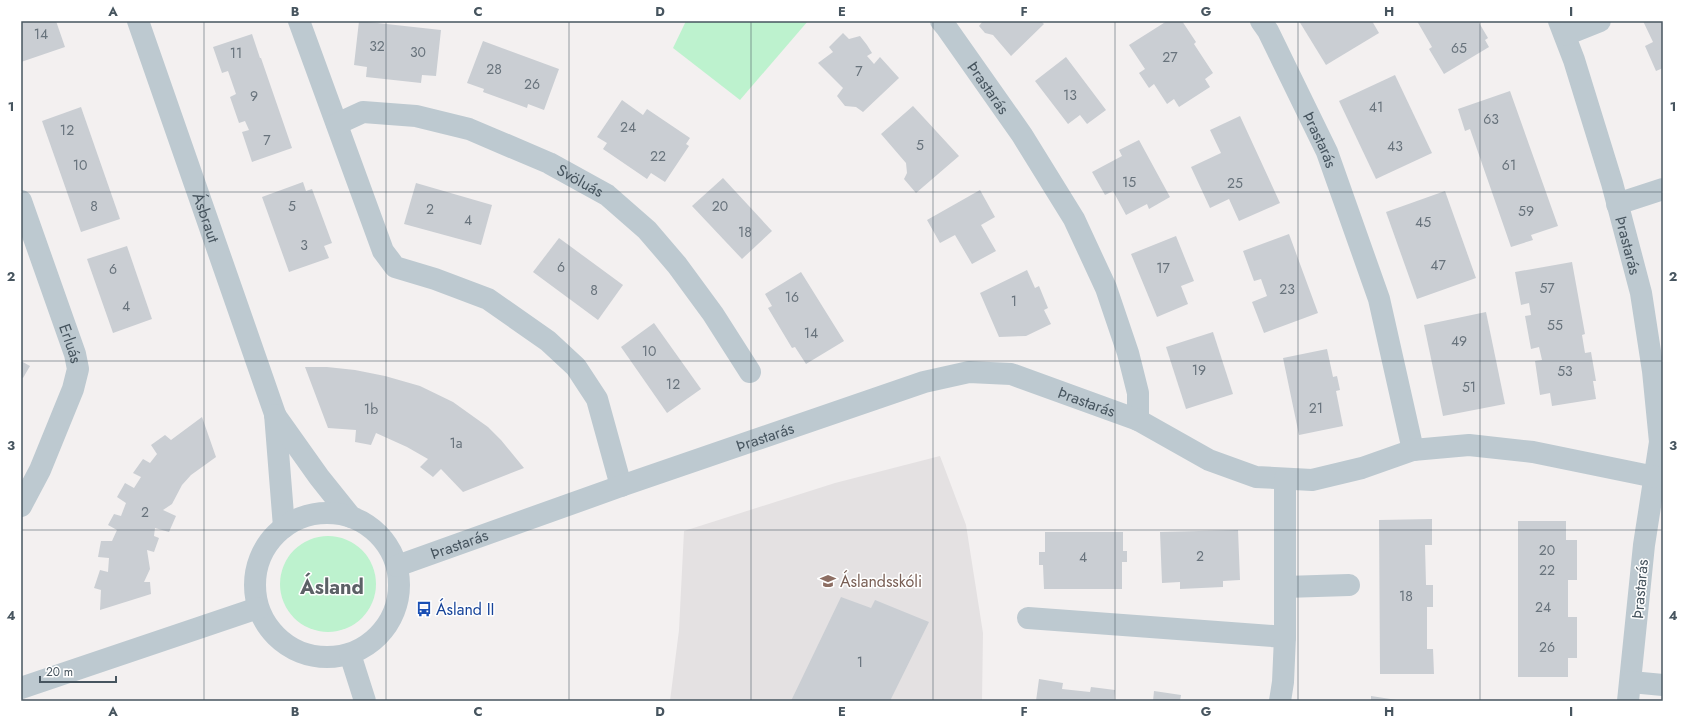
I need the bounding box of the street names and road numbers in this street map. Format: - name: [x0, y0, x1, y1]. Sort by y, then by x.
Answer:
- street label: Þrastarás: [962, 57, 1015, 119]
- street label: Þrastarás: [1298, 108, 1343, 171]
- street label: Svöluás: [553, 158, 608, 203]
- street label: Ásbraut: [187, 189, 226, 246]
- street label: Þrastarás: [1610, 214, 1647, 277]
- street label: Erluás: [54, 320, 88, 365]
- street label: Þrastarás: [1055, 380, 1119, 422]
- street label: Þrastarás: [733, 416, 797, 457]
- street label: Þrastarás: [427, 523, 491, 565]
- street label: Þrastarás: [1626, 558, 1654, 620]

